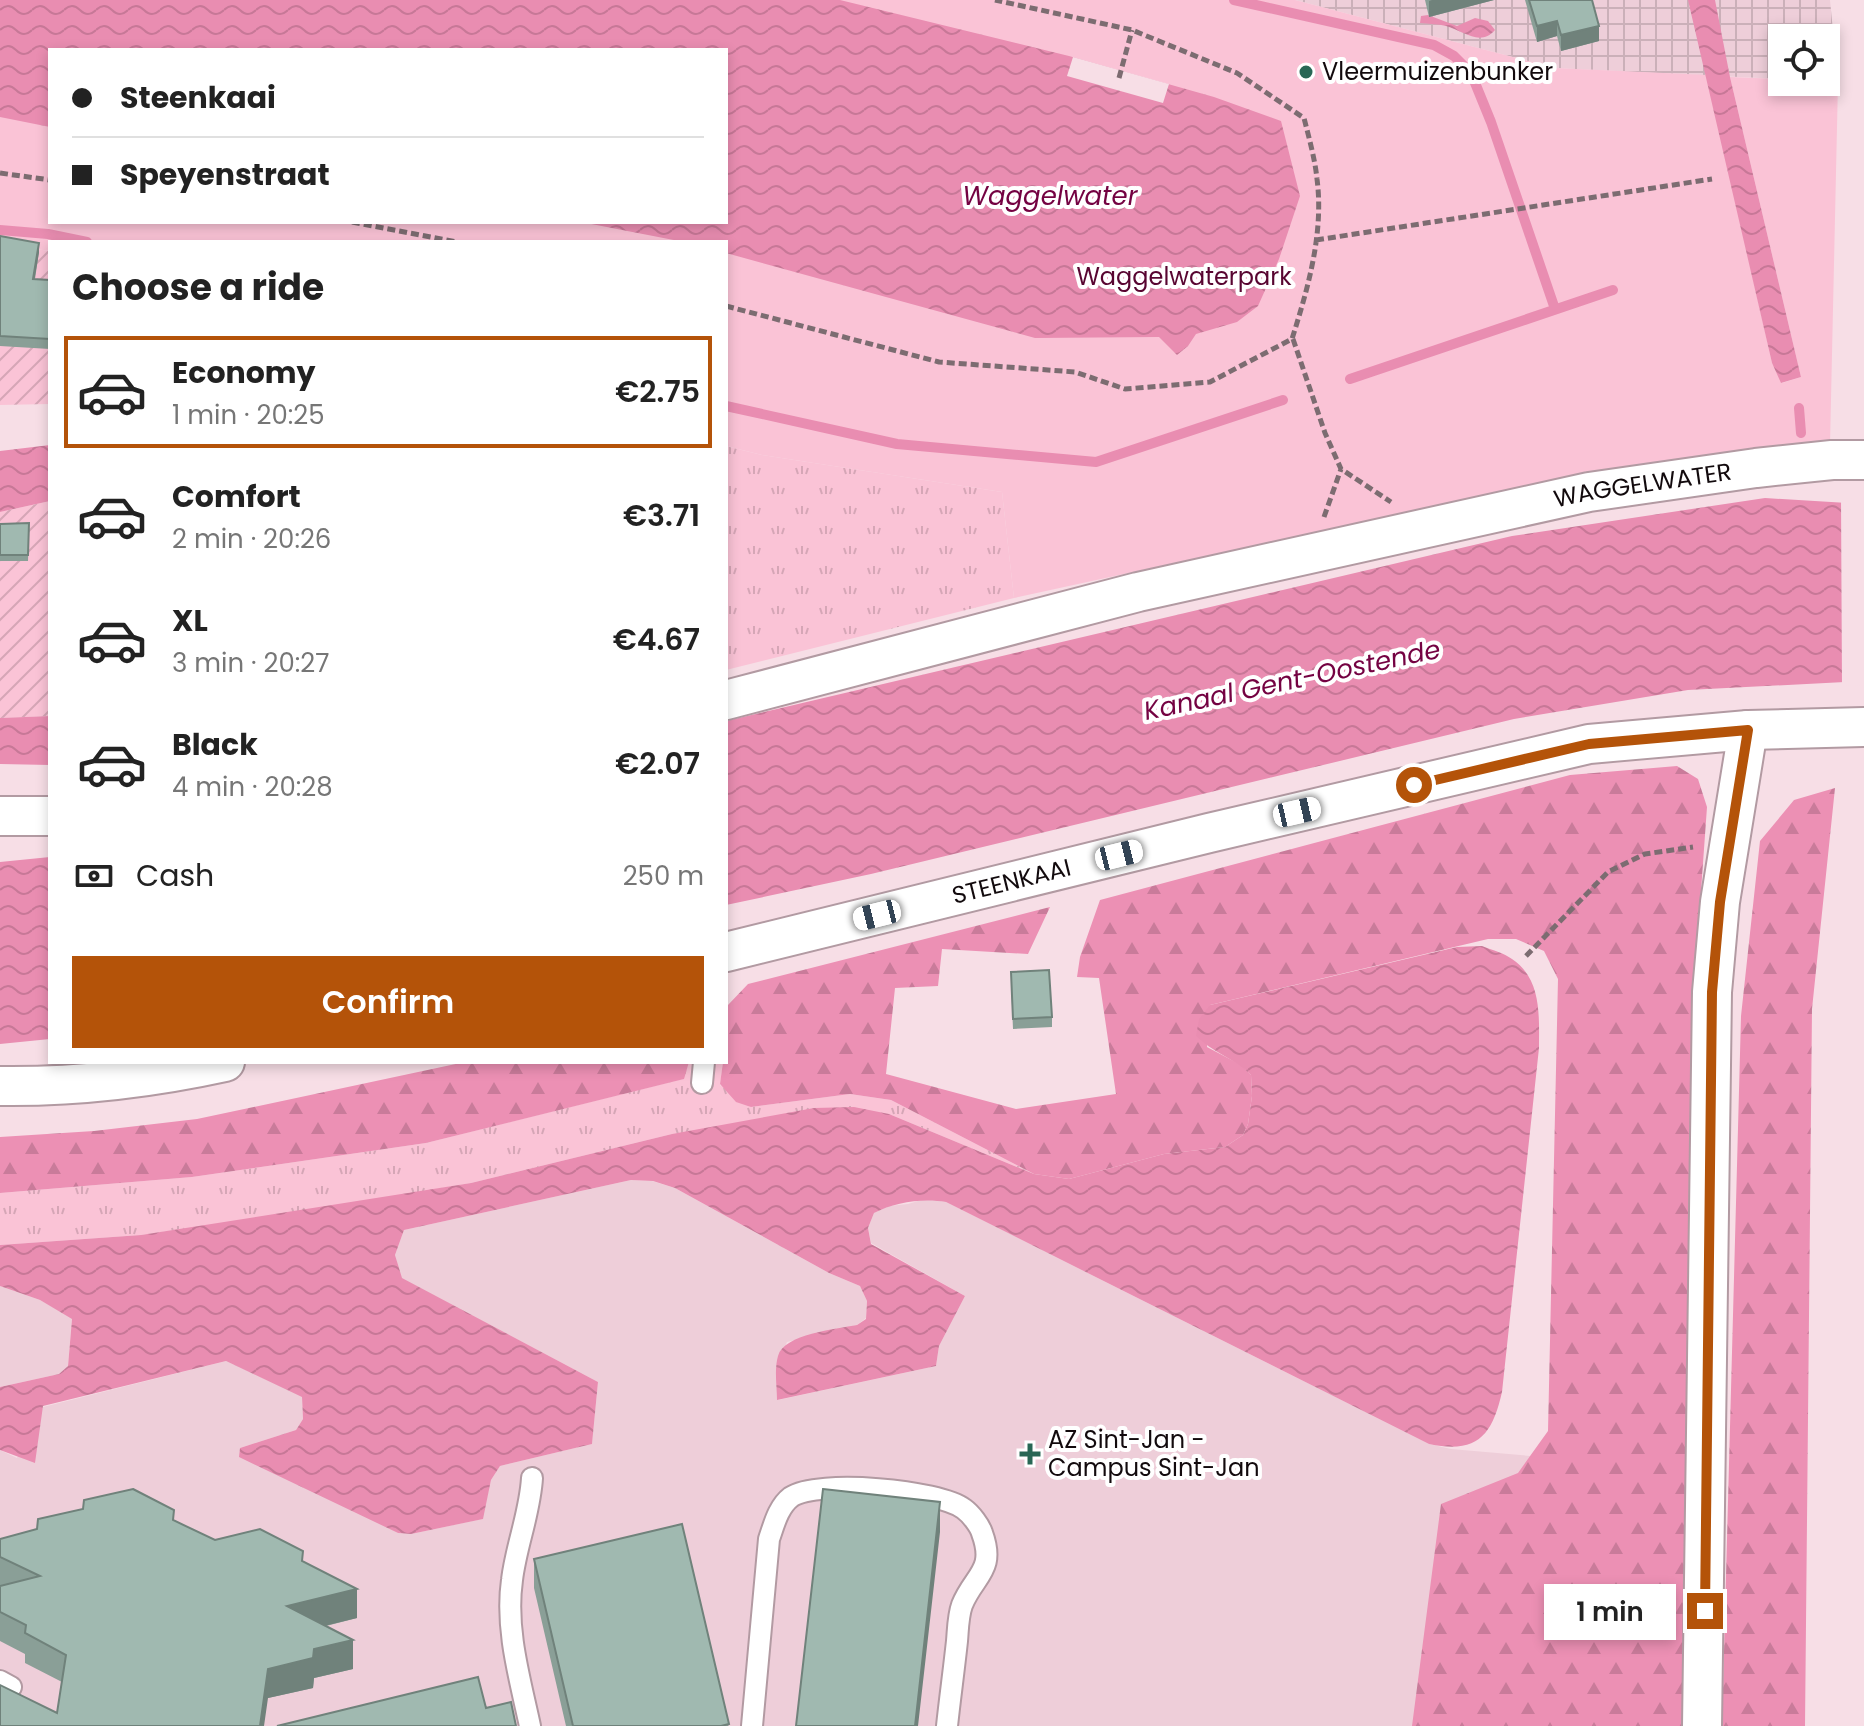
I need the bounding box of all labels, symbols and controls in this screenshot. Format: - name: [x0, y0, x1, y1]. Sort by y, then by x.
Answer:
- map controls: [1768, 24, 1840, 96]
- button: locate: [1768, 24, 1840, 96]
- place label: Vleermuizenbunker: [1322, 55, 1553, 88]
- marker: Vleermuizenbunker: [1297, 63, 1315, 81]
- text: Steenkaai: [120, 76, 276, 119]
- text: Speyenstraat: [120, 153, 330, 196]
- water label: Waggelwater: [963, 178, 1139, 214]
- park label: Waggelwaterpark: [1076, 260, 1292, 293]
- text: Choose a ride: [72, 262, 324, 313]
- text: Economy: [172, 351, 316, 394]
- icon: car: [76, 356, 148, 428]
- text: €2.75: [615, 370, 700, 413]
- text: 1 min · 20:25: [172, 397, 325, 433]
- street label: WAGGELWATER: [1551, 455, 1734, 515]
- text: Comfort: [172, 475, 301, 518]
- icon: car: [76, 480, 148, 552]
- text: €3.71: [623, 494, 700, 537]
- text: 2 min · 20:26: [172, 521, 331, 557]
- text: XL: [172, 599, 208, 642]
- icon: car: [76, 604, 148, 676]
- text: €4.67: [613, 618, 700, 661]
- water label: Kanaal Gent-Oostende: [1140, 631, 1444, 729]
- text: 3 min · 20:27: [172, 645, 329, 681]
- text: Black: [172, 723, 258, 766]
- icon: car: [76, 728, 148, 800]
- text: €2.07: [615, 742, 700, 785]
- route start: [1396, 767, 1432, 803]
- text: 4 min · 20:28: [172, 769, 333, 805]
- car: [1271, 795, 1323, 829]
- car: [1093, 838, 1145, 872]
- street label: STEENKAAI: [949, 851, 1074, 912]
- icon: cash: [72, 854, 116, 898]
- text: Cash: [136, 854, 214, 897]
- text: 250 m: [623, 858, 704, 894]
- car: [851, 898, 903, 932]
- button: Confirm: [72, 956, 704, 1048]
- place label: AZ Sint-Jan - Campus Sint-Jan: [1048, 1423, 1260, 1484]
- marker: AZ Sint-Jan - Campus Sint-Jan: [1019, 1443, 1041, 1465]
- callout: 1 min: [1545, 1583, 1677, 1639]
- route end: [1687, 1593, 1723, 1629]
- text: 1 min: [1576, 1594, 1644, 1630]

